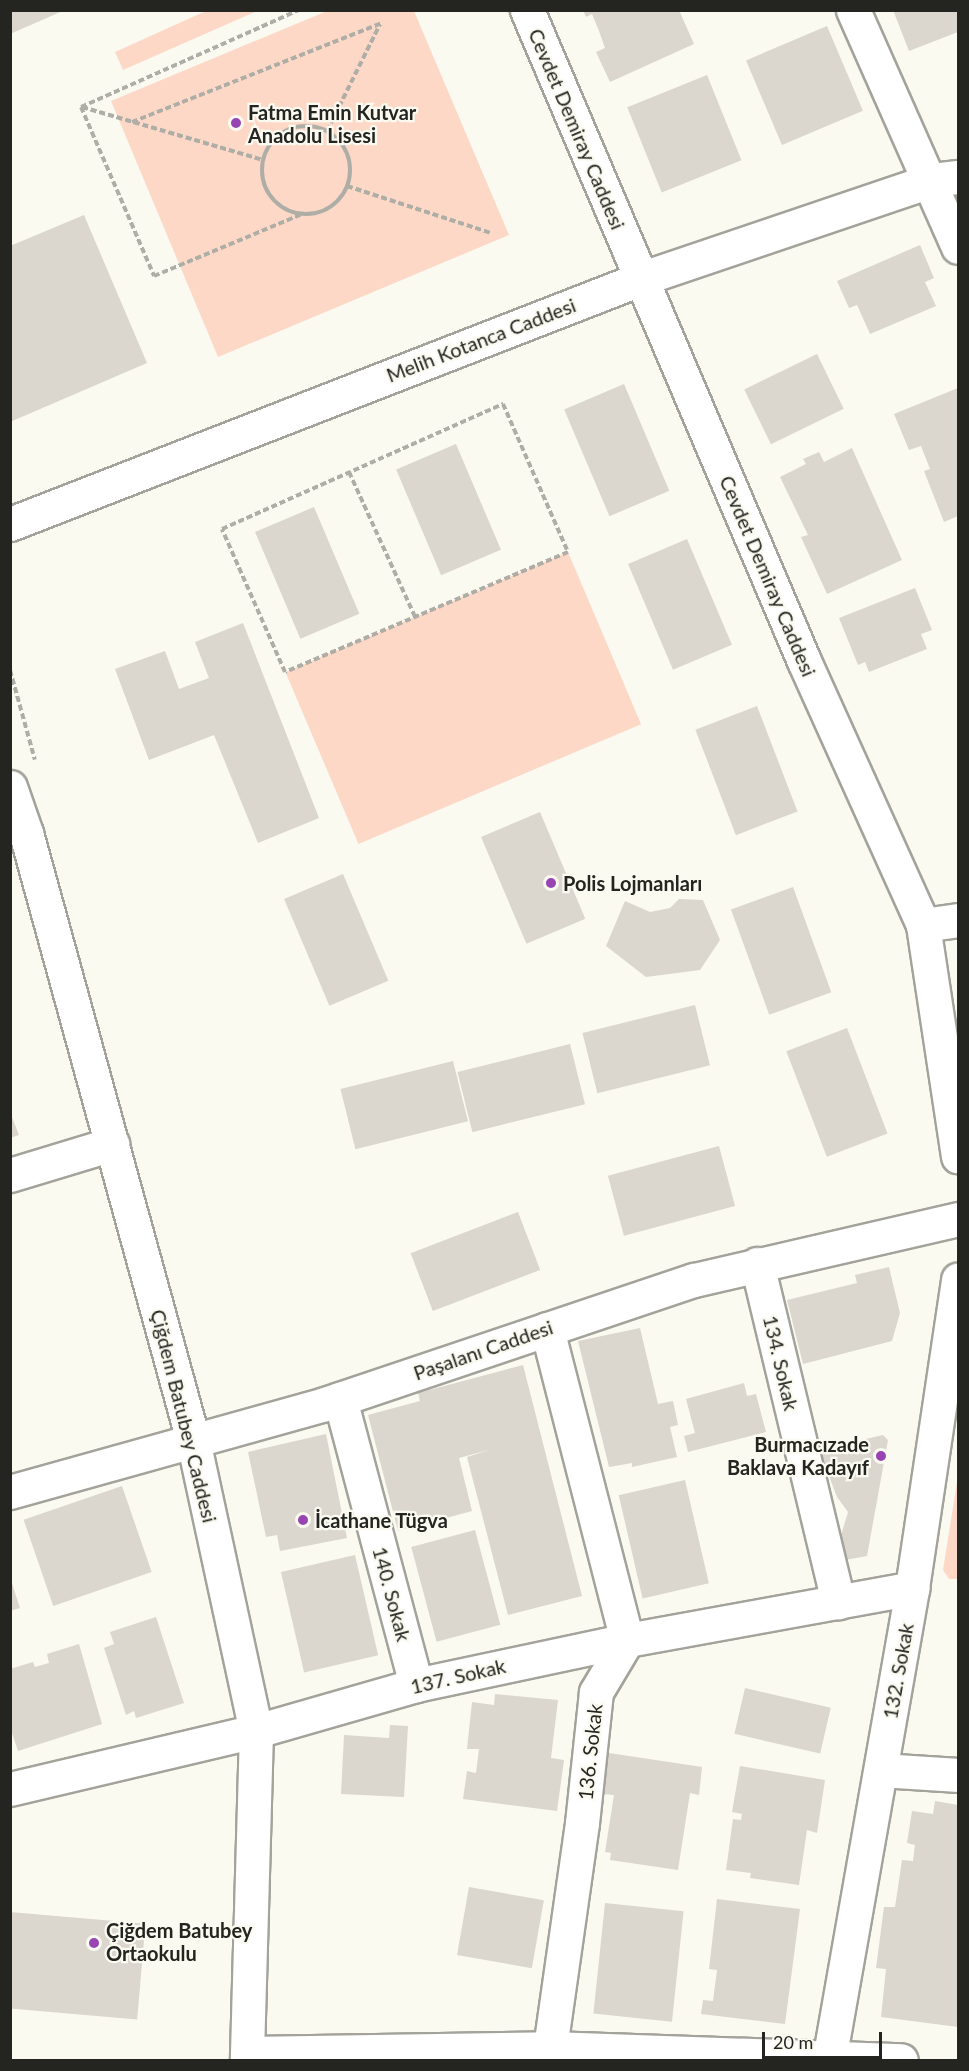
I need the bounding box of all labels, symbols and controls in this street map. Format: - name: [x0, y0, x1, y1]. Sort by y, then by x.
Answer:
- street label: Cevdet Demiray Caddesi: [524, 25, 630, 233]
- place label: Fatma Emin Kutvar Anadolu Lisesi: [248, 100, 416, 147]
- marker: Fatma Emin Kutvar Anadolu Lisesi: [229, 116, 243, 130]
- street label: Melih Kotanca Caddesi: [383, 293, 579, 387]
- street label: Cevdet Demiray Caddesi: [715, 472, 821, 680]
- place label: Polis Lojmanları: [563, 871, 702, 895]
- marker: Polis Lojmanları: [544, 876, 558, 890]
- street label: Çiğdem Batubey Caddesi: [146, 1307, 222, 1525]
- street label: 134. Sokak: [758, 1313, 804, 1413]
- street label: Paşalanı Caddesi: [410, 1315, 556, 1385]
- place label: Burmacızade Baklava Kadayıf: [727, 1432, 869, 1479]
- marker: Burmacızade Baklava Kadayıf: [874, 1449, 888, 1463]
- place label: İcathane Tügva: [315, 1508, 448, 1532]
- marker: İcathane Tügva: [296, 1513, 310, 1527]
- street label: 140. Sokak: [368, 1544, 416, 1644]
- street label: 132. Sokak: [878, 1621, 918, 1721]
- street label: 137. Sokak: [408, 1653, 508, 1699]
- street label: 136. Sokak: [573, 1702, 607, 1802]
- place label: Çiğdem Batubey Ortaokulu: [106, 1919, 252, 1966]
- marker: Çiğdem Batubey Ortaokulu: [87, 1936, 101, 1950]
- scale bar: [765, 2020, 885, 2058]
- text: 20 m: [773, 2031, 813, 2053]

